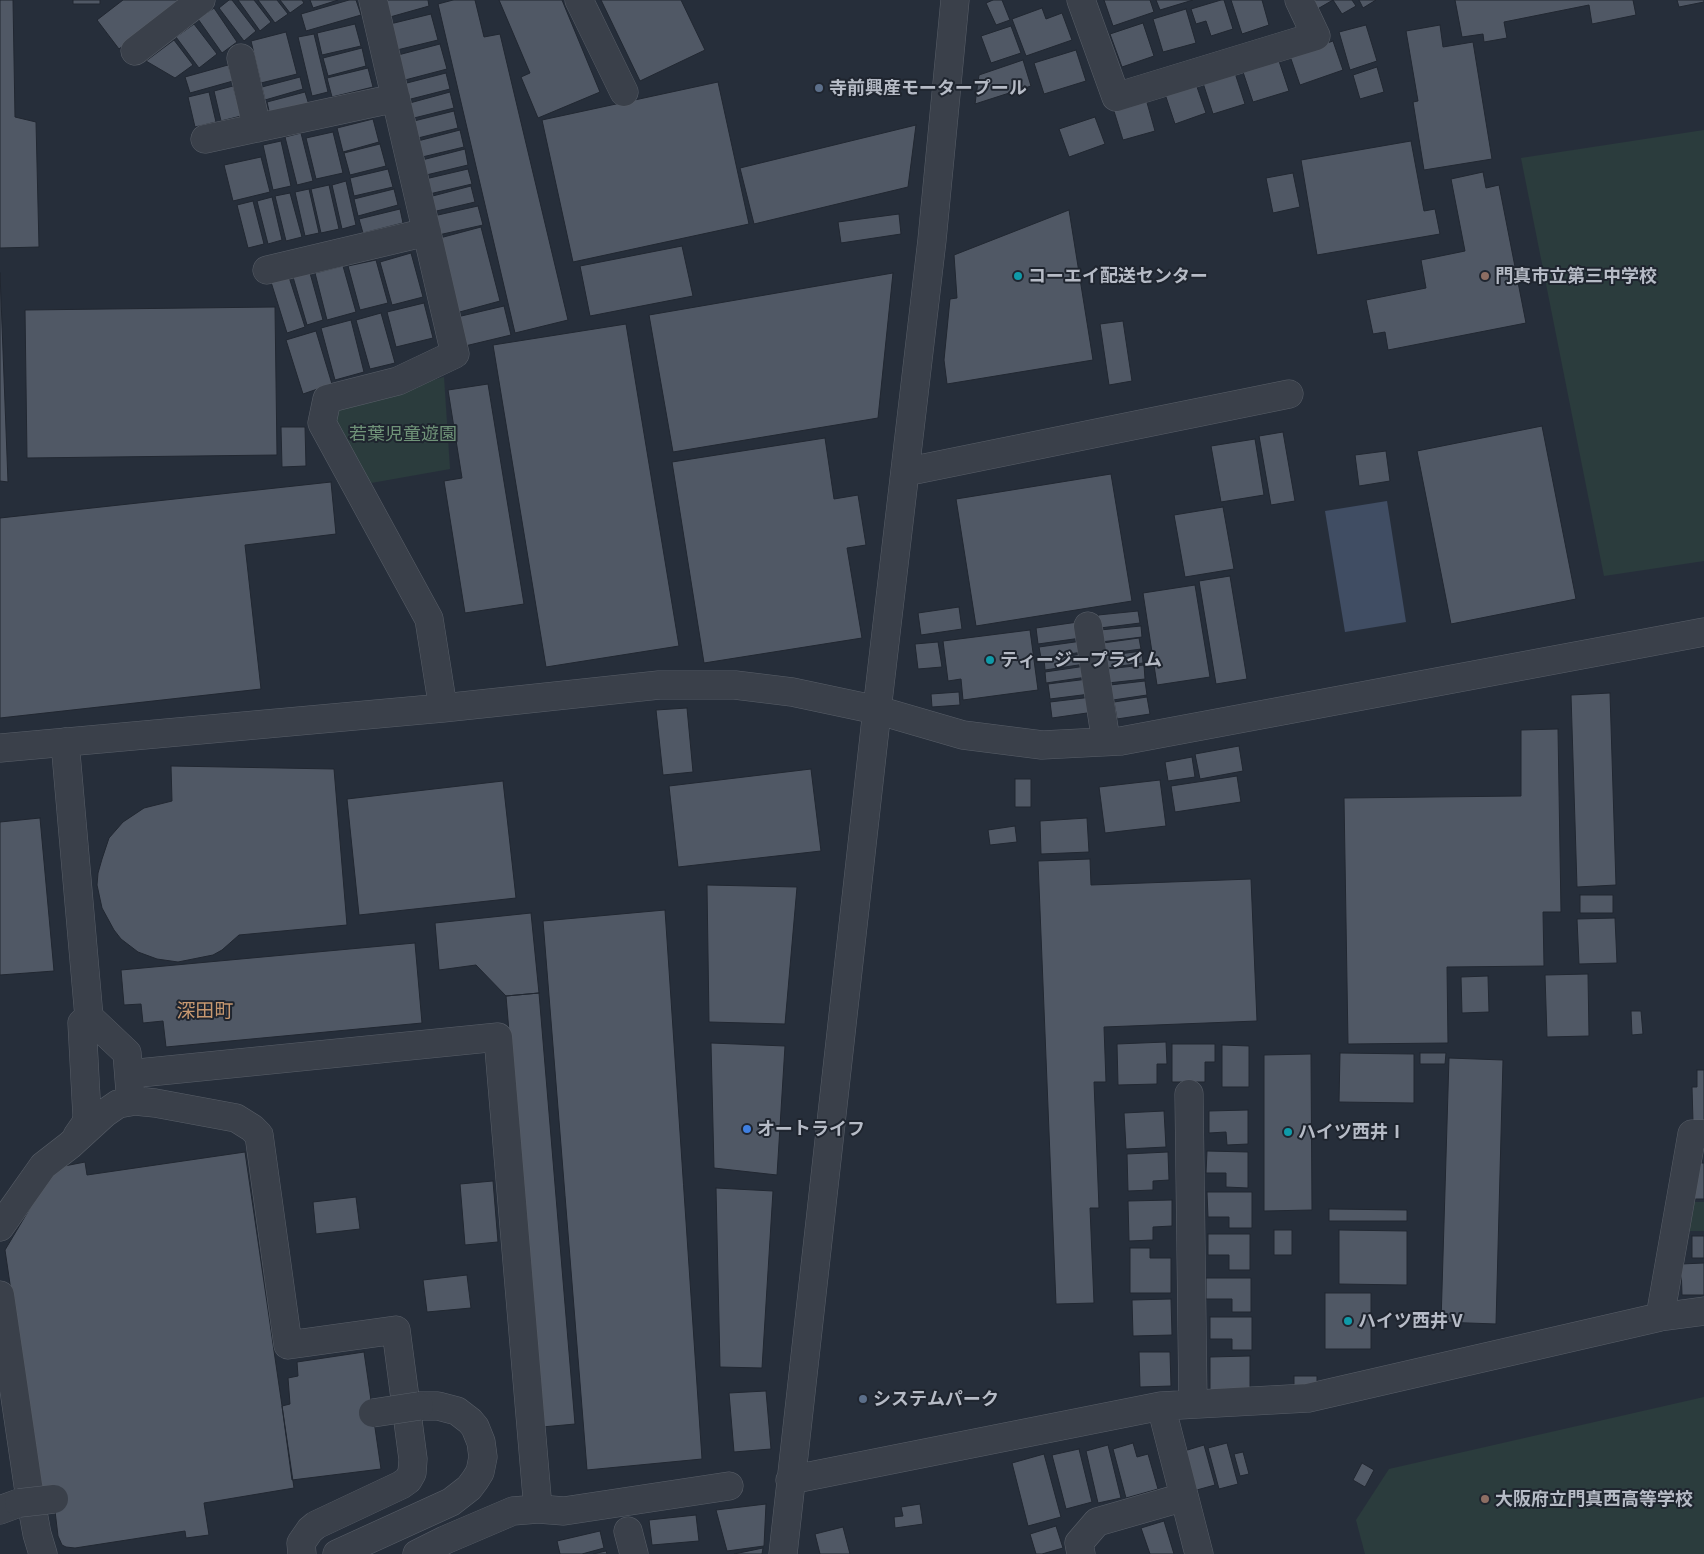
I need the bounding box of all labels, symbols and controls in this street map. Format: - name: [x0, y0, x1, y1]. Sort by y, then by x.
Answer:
- place label: 寺前興産モータープール: [829, 77, 1027, 99]
- marker: 寺前興産モータープール: [813, 82, 825, 94]
- place label: コーエイ配送センター: [1028, 265, 1208, 287]
- place label: 門真市立第三中学校: [1495, 265, 1657, 287]
- marker: コーエイ配送センター: [1012, 270, 1024, 282]
- marker: 門真市立第三中学校: [1479, 270, 1491, 282]
- park label: 若葉児童遊園: [349, 423, 457, 445]
- place label: ティージープライム: [1000, 649, 1162, 671]
- marker: ティージープライム: [984, 654, 996, 666]
- district label: 深田町: [177, 1000, 233, 1022]
- place label: オートライフ: [757, 1118, 865, 1140]
- place label: ハイツ西井Ⅰ: [1298, 1121, 1406, 1143]
- marker: オートライフ: [741, 1123, 753, 1135]
- marker: ハイツ西井Ⅰ: [1282, 1126, 1294, 1138]
- place label: ハイツ西井Ⅴ: [1358, 1310, 1466, 1332]
- marker: ハイツ西井Ⅴ: [1342, 1315, 1354, 1327]
- place label: システムパーク: [873, 1388, 999, 1410]
- marker: システムパーク: [857, 1393, 869, 1405]
- place label: 大阪府立門真西高等学校: [1495, 1488, 1693, 1510]
- marker: 大阪府立門真西高等学校: [1479, 1493, 1491, 1505]

